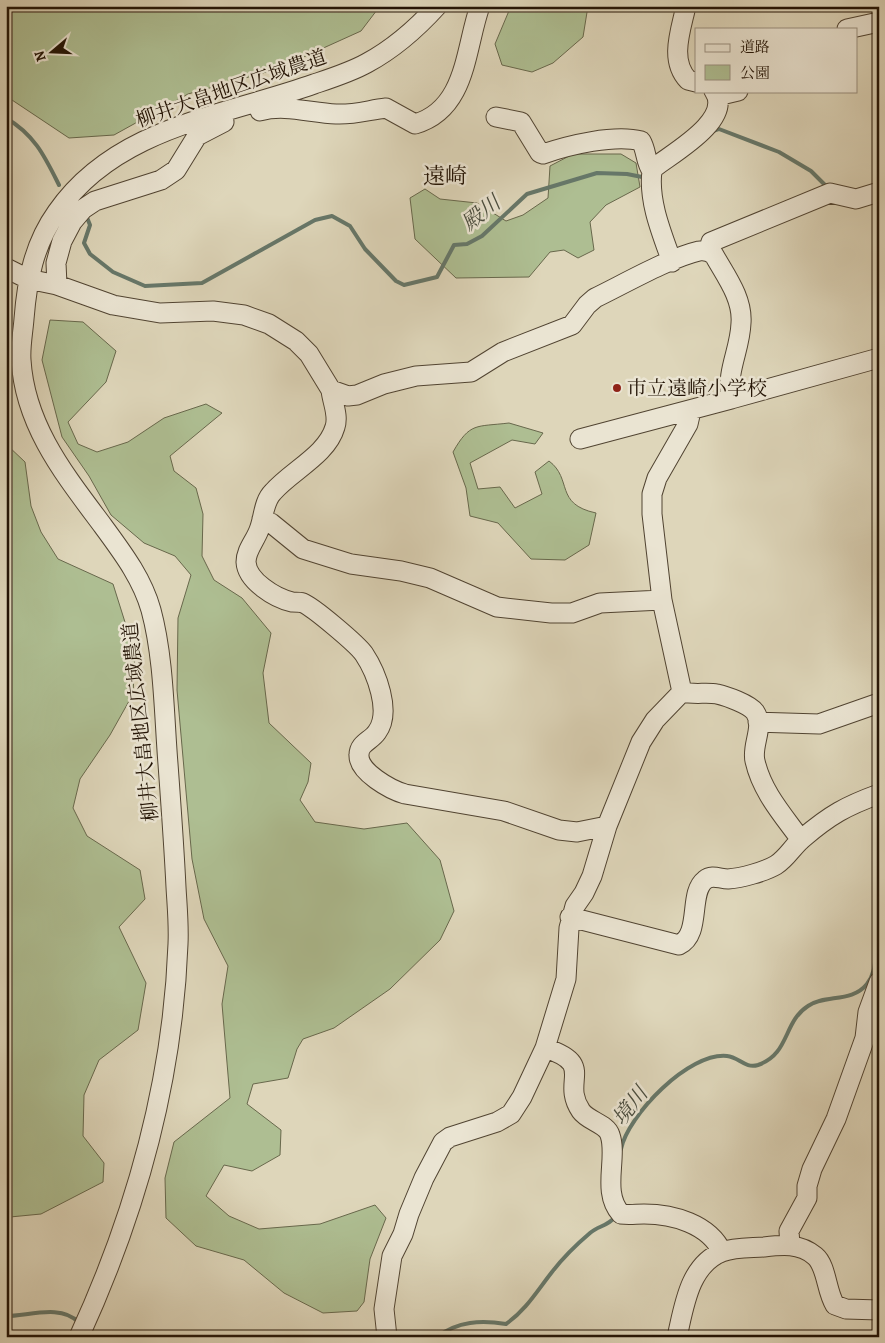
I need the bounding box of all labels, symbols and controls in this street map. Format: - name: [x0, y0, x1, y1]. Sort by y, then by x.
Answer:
- north arrow: [28, 28, 78, 78]
- legend: [695, 28, 858, 92]
- text: 道路: [740, 37, 770, 57]
- street label: 柳井大畠地区広域農道: [132, 43, 330, 134]
- text: N: [30, 48, 51, 64]
- text: 公園: [740, 63, 770, 83]
- district label: 遠崎: [423, 161, 467, 191]
- water label: 殿川: [456, 188, 508, 237]
- place label: 市立遠崎小学校: [627, 375, 767, 402]
- marker: 市立遠崎小学校: [611, 382, 623, 394]
- street label: 柳井大畠地区広域農道: [117, 621, 164, 823]
- water label: 境川: [606, 1079, 655, 1131]

